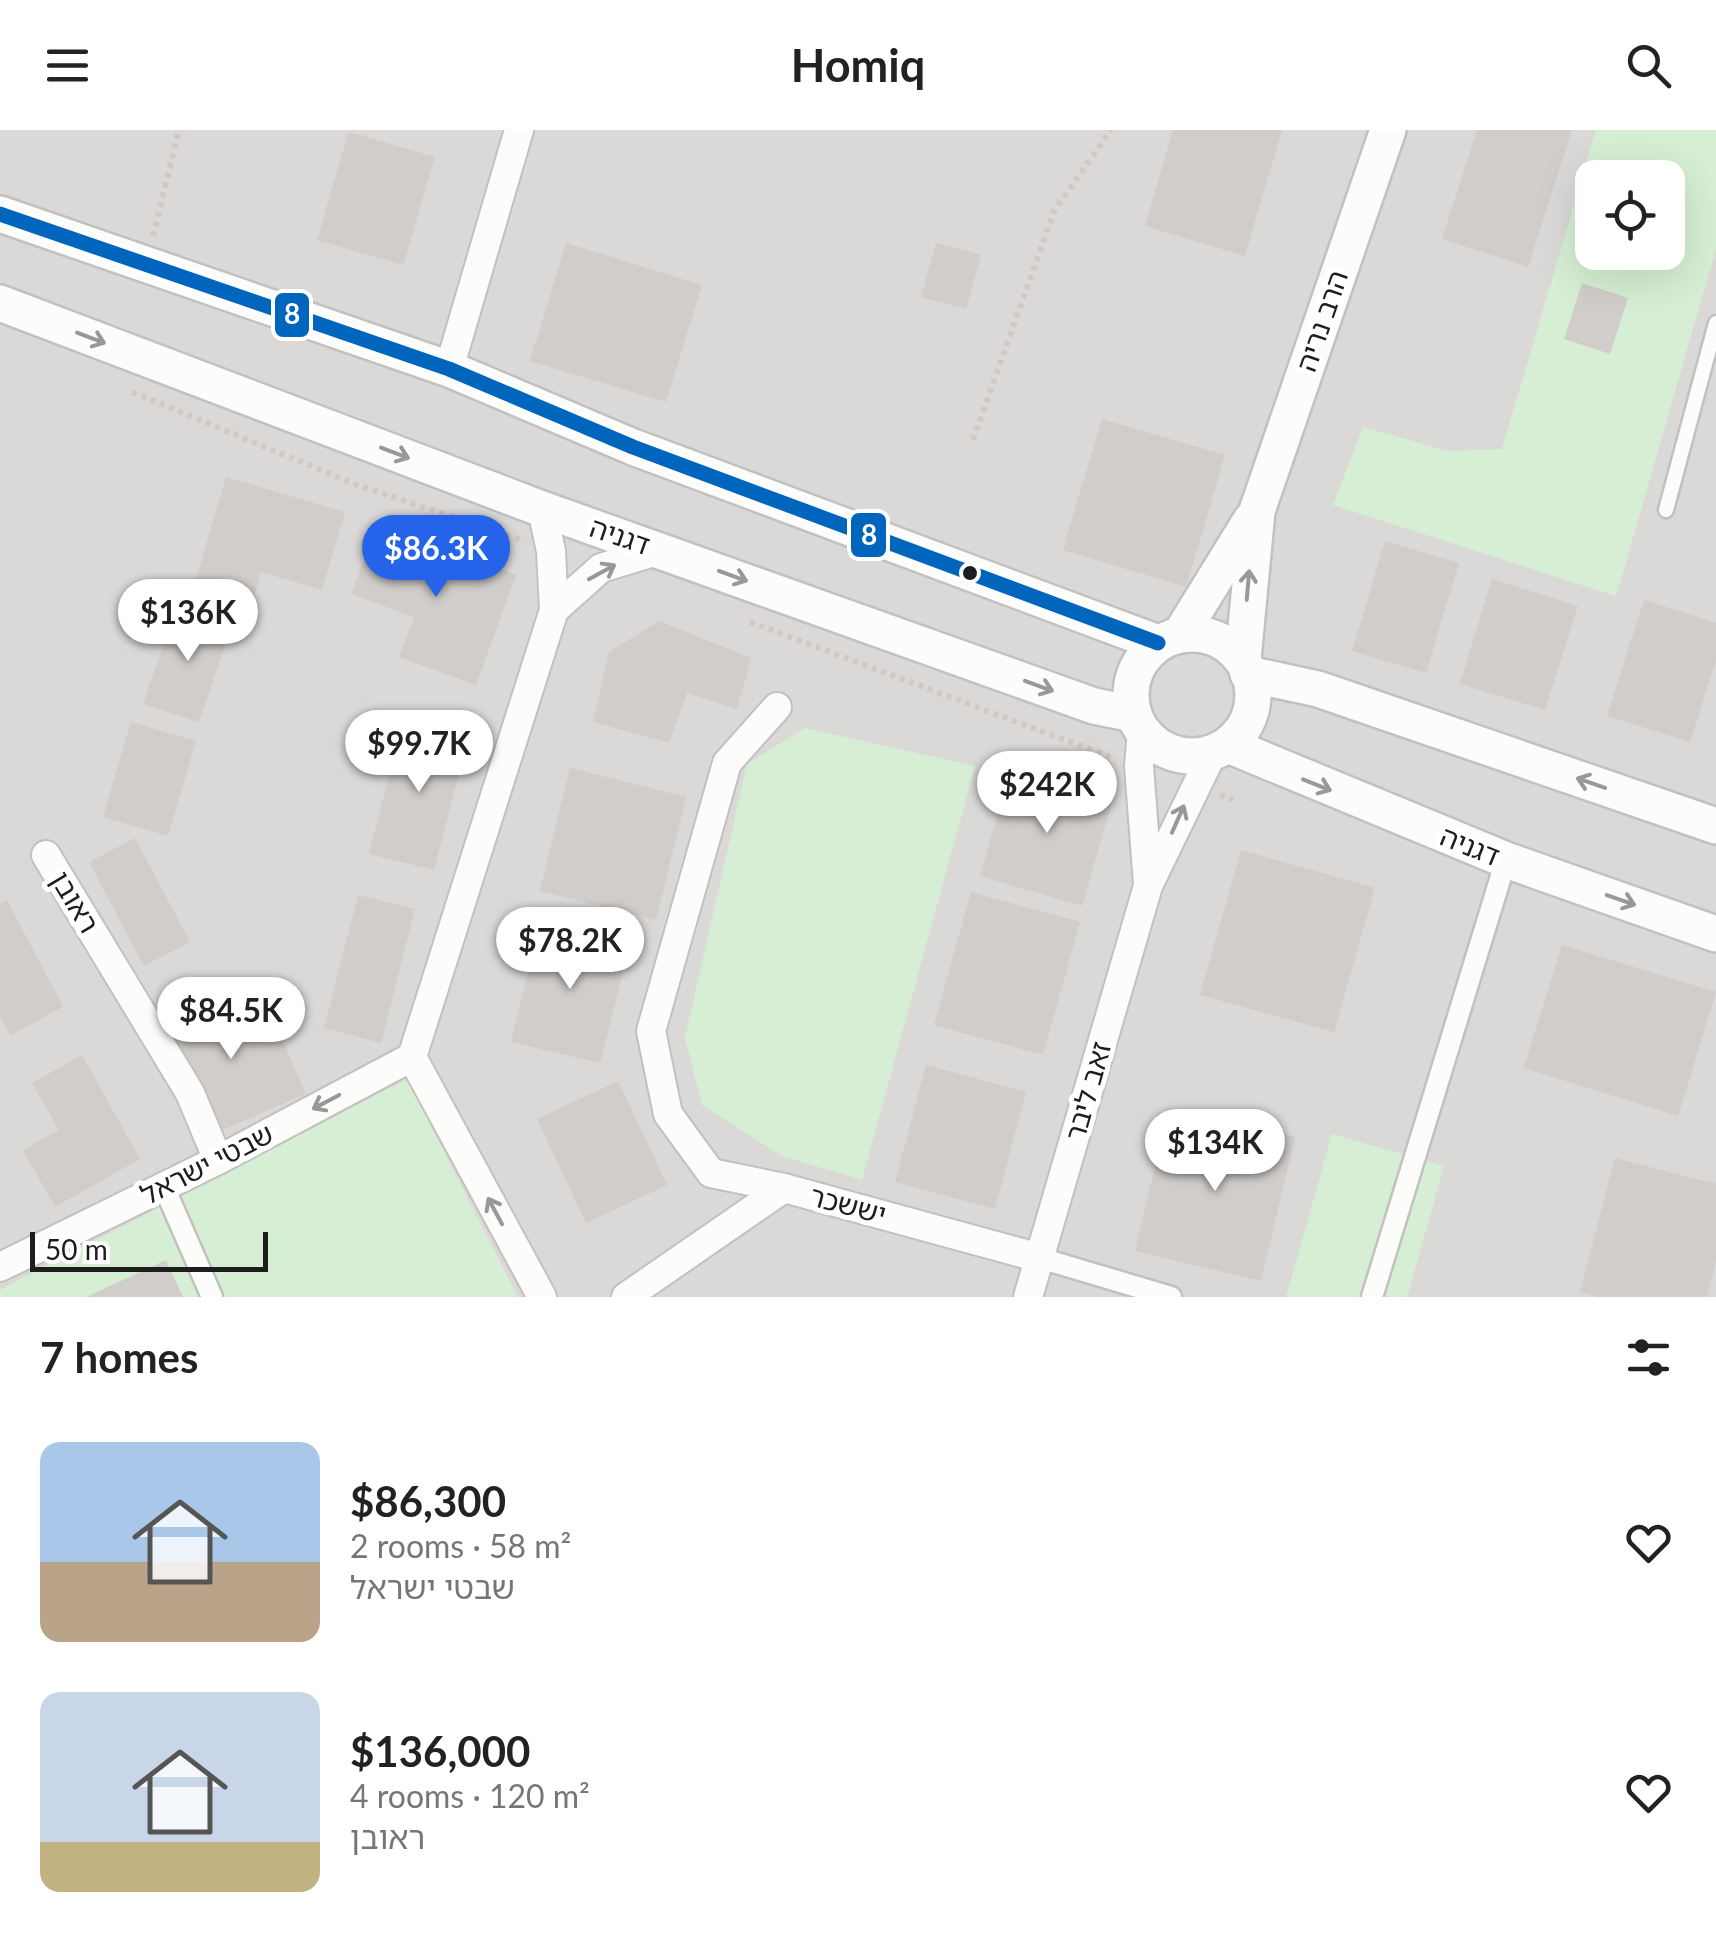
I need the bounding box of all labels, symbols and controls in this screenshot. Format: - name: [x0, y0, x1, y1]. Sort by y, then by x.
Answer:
- icon: menu: [40, 38, 95, 93]
- text: Homiq: [791, 38, 925, 92]
- icon: search: [1621, 38, 1676, 93]
- map controls: [1575, 160, 1685, 270]
- button: locate: [1575, 160, 1685, 270]
- street label: הרב נריה: [1288, 266, 1354, 376]
- line badge: 8: [273, 291, 311, 339]
- text: 8: [284, 296, 300, 330]
- one-way arrow: [75, 330, 106, 348]
- one-way arrow: [379, 445, 410, 463]
- street label: דגניה: [586, 509, 655, 561]
- line badge: 8: [849, 511, 888, 559]
- pin: $86.3K: [355, 515, 517, 600]
- text: 8: [861, 517, 877, 551]
- text: $86.3K: [384, 528, 488, 567]
- one-way arrow: [588, 561, 616, 581]
- unlabelled marker: [960, 563, 980, 583]
- one-way arrow: [717, 568, 748, 586]
- one-way arrow: [1239, 570, 1258, 602]
- pin: $136K: [118, 579, 258, 664]
- text: $136K: [140, 592, 236, 631]
- one-way arrow: [1022, 678, 1053, 696]
- pin: $99.7K: [338, 710, 500, 795]
- text: $99.7K: [367, 723, 471, 762]
- pin: $242K: [977, 751, 1117, 836]
- text: $242K: [999, 764, 1095, 803]
- one-way arrow: [1576, 773, 1607, 791]
- one-way arrow: [1302, 777, 1332, 795]
- one-way arrow: [1170, 805, 1189, 835]
- street label: דגניה: [1436, 818, 1505, 872]
- street label: ראובן: [44, 865, 107, 938]
- one-way arrow: [1604, 893, 1636, 911]
- pin: $78.2K: [489, 907, 651, 992]
- text: $78.2K: [518, 920, 622, 959]
- pin: $84.5K: [150, 977, 312, 1062]
- text: $84.5K: [179, 990, 283, 1029]
- street label: זאב ליבר: [1057, 1037, 1117, 1144]
- one-way arrow: [312, 1093, 342, 1113]
- pin: $134K: [1145, 1109, 1285, 1194]
- street label: שבטי ישראל: [135, 1115, 279, 1211]
- text: $134K: [1167, 1122, 1263, 1161]
- street label: יששכר: [806, 1178, 890, 1230]
- one-way arrow: [485, 1197, 505, 1227]
- scale bar: [30, 1227, 268, 1272]
- text: 50 m: [45, 1232, 108, 1266]
- icon: filters: [1621, 1330, 1676, 1385]
- text: 7 homes: [40, 1332, 198, 1382]
- text: $86,300: [350, 1476, 506, 1526]
- icon: home: [120, 1482, 240, 1602]
- icon: heart: [1621, 1515, 1676, 1570]
- text: 2 rooms · 58 m²: [350, 1526, 571, 1565]
- text: שבטי ישראל: [350, 1567, 515, 1606]
- text: $136,000: [350, 1726, 530, 1776]
- icon: home: [120, 1732, 240, 1852]
- icon: heart: [1621, 1765, 1676, 1820]
- text: 4 rooms · 120 m²: [350, 1776, 590, 1815]
- text: ראובן: [350, 1817, 425, 1856]

